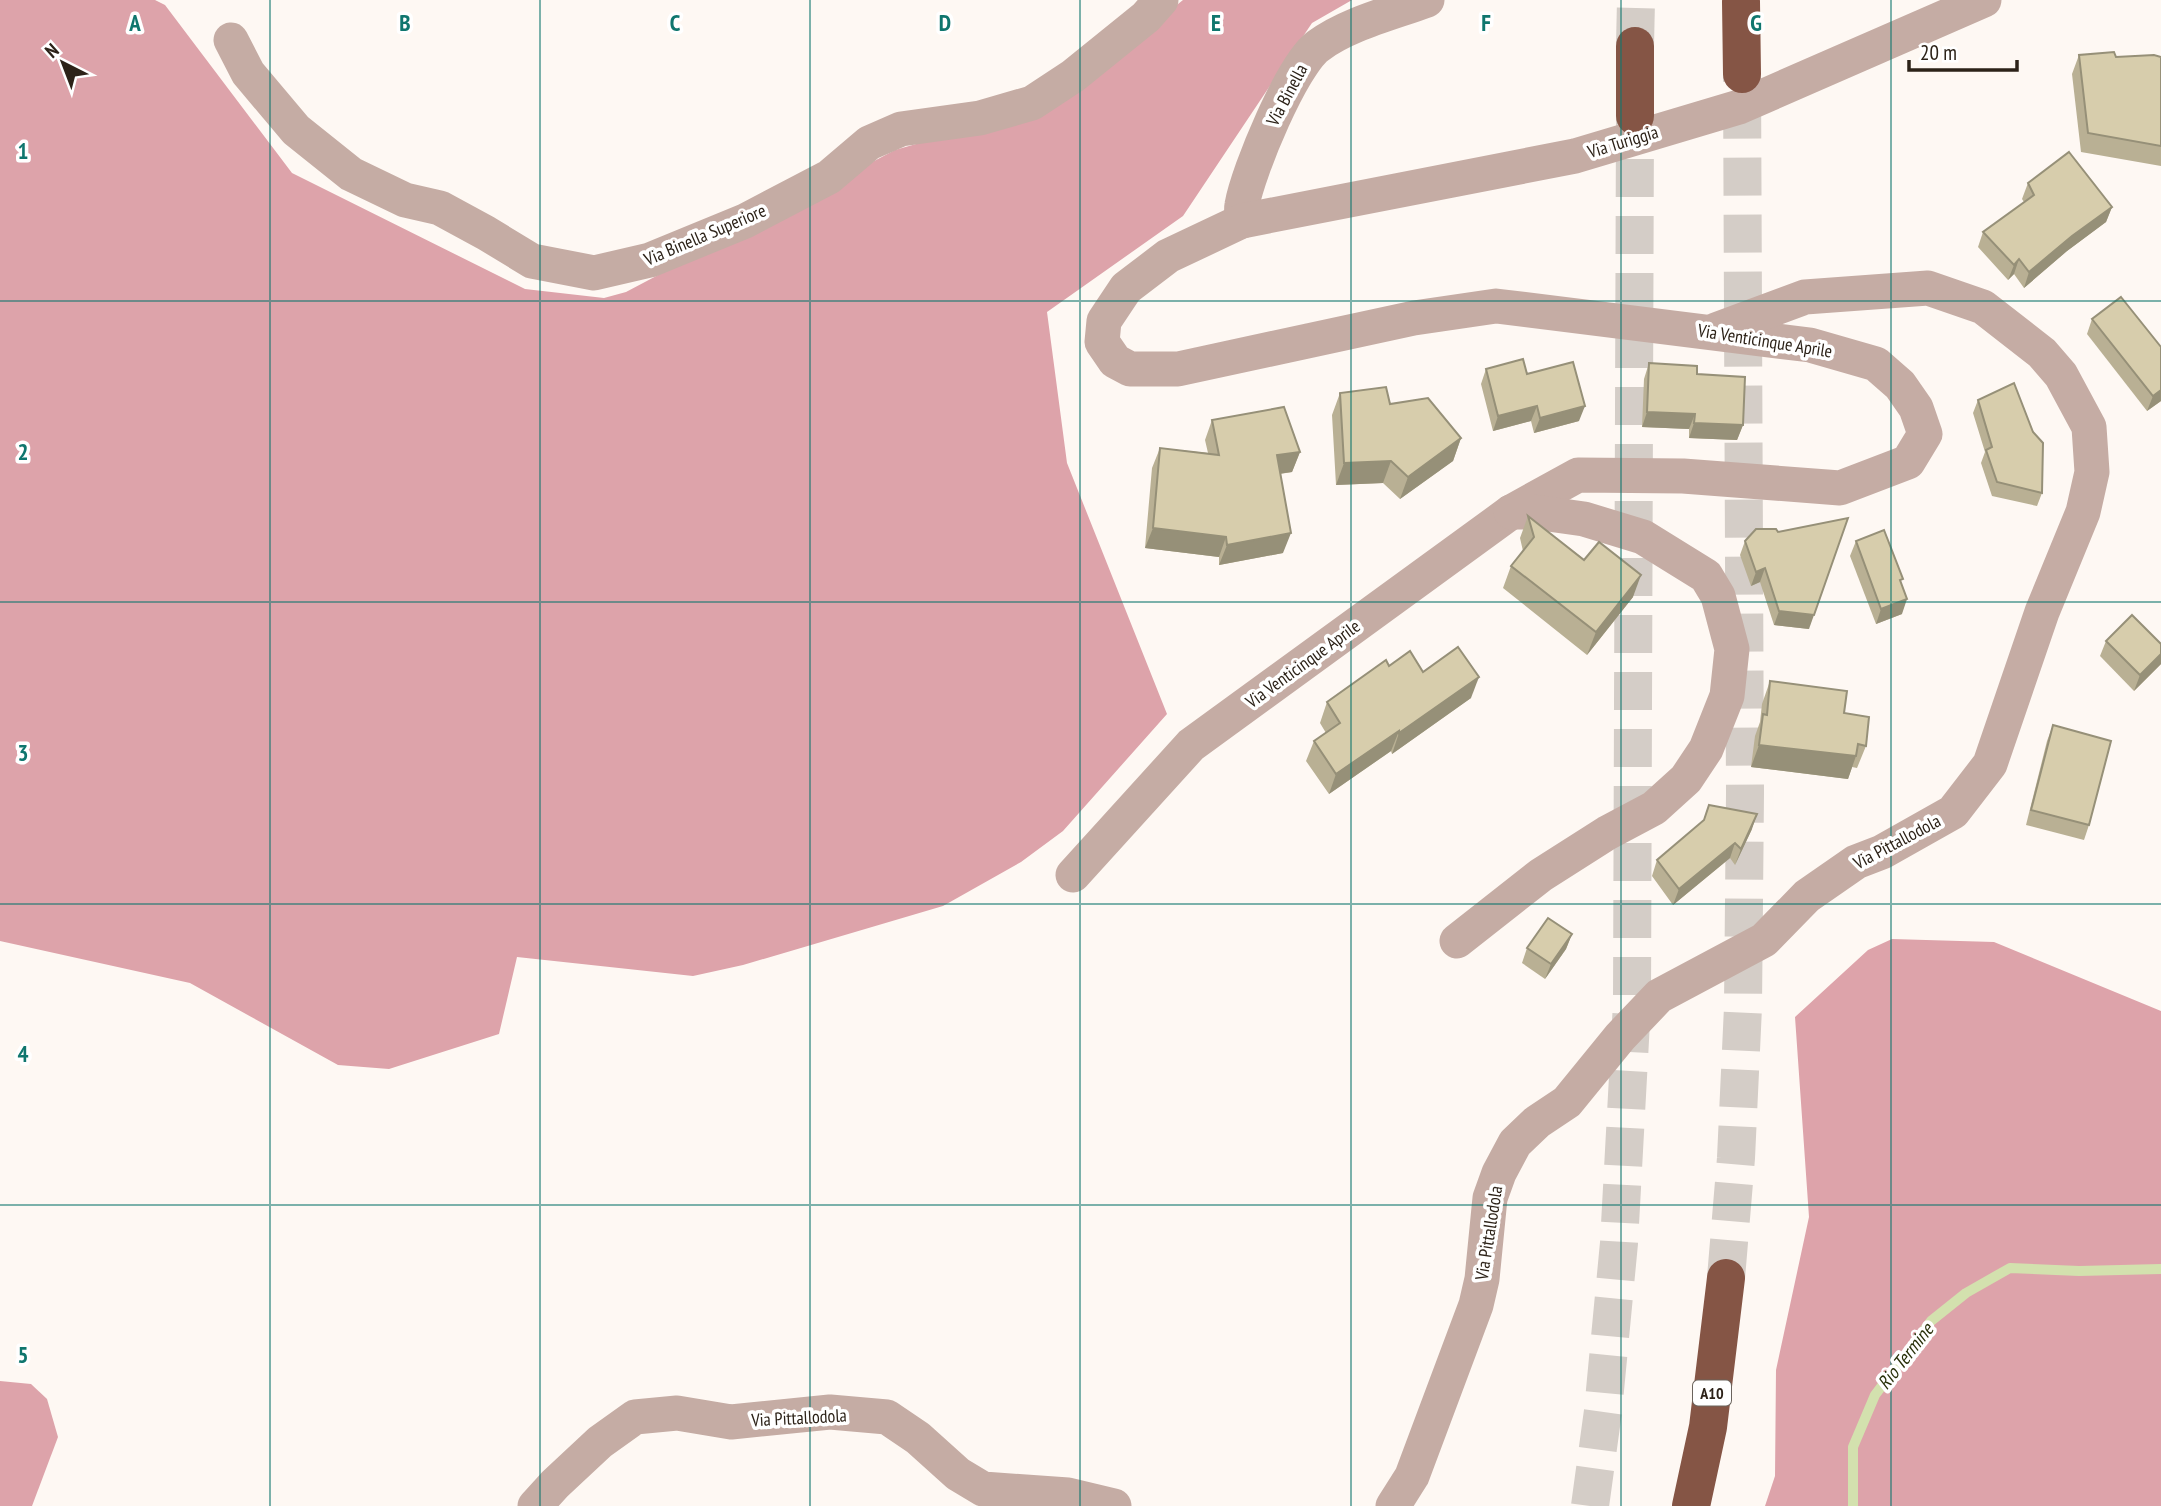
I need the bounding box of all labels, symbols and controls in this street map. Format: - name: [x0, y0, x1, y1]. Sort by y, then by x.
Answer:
- text: A: [128, 8, 141, 37]
- text: B: [399, 8, 411, 37]
- text: C: [670, 8, 681, 37]
- text: D: [939, 8, 951, 37]
- text: E: [1211, 8, 1221, 37]
- text: F: [1481, 8, 1491, 37]
- text: G: [1750, 8, 1762, 37]
- north arrow: [28, 28, 98, 98]
- scale bar: [1909, 28, 2018, 72]
- text: N: [40, 38, 63, 63]
- text: 20 m: [1920, 39, 1957, 66]
- street label: Via Binella: [1260, 60, 1312, 130]
- street label: Via Turiggia: [1584, 120, 1661, 163]
- text: 1: [18, 136, 29, 165]
- street label: Via Binella Superiore: [639, 199, 769, 271]
- street label: Via Venticinque Aprile: [1695, 318, 1834, 362]
- text: 2: [18, 437, 29, 466]
- street label: Via Venticinque Aprile: [1240, 614, 1364, 713]
- text: 3: [18, 738, 29, 767]
- street label: Via Pittallodola: [1848, 809, 1944, 875]
- text: 4: [18, 1039, 29, 1068]
- street label: Via Pittallodola: [1470, 1184, 1507, 1283]
- water label: Rio Termine: [1872, 1317, 1939, 1394]
- text: 5: [18, 1340, 29, 1369]
- road number: A10: [1693, 1380, 1731, 1406]
- street label: Via Pittallodola: [750, 1404, 847, 1432]

